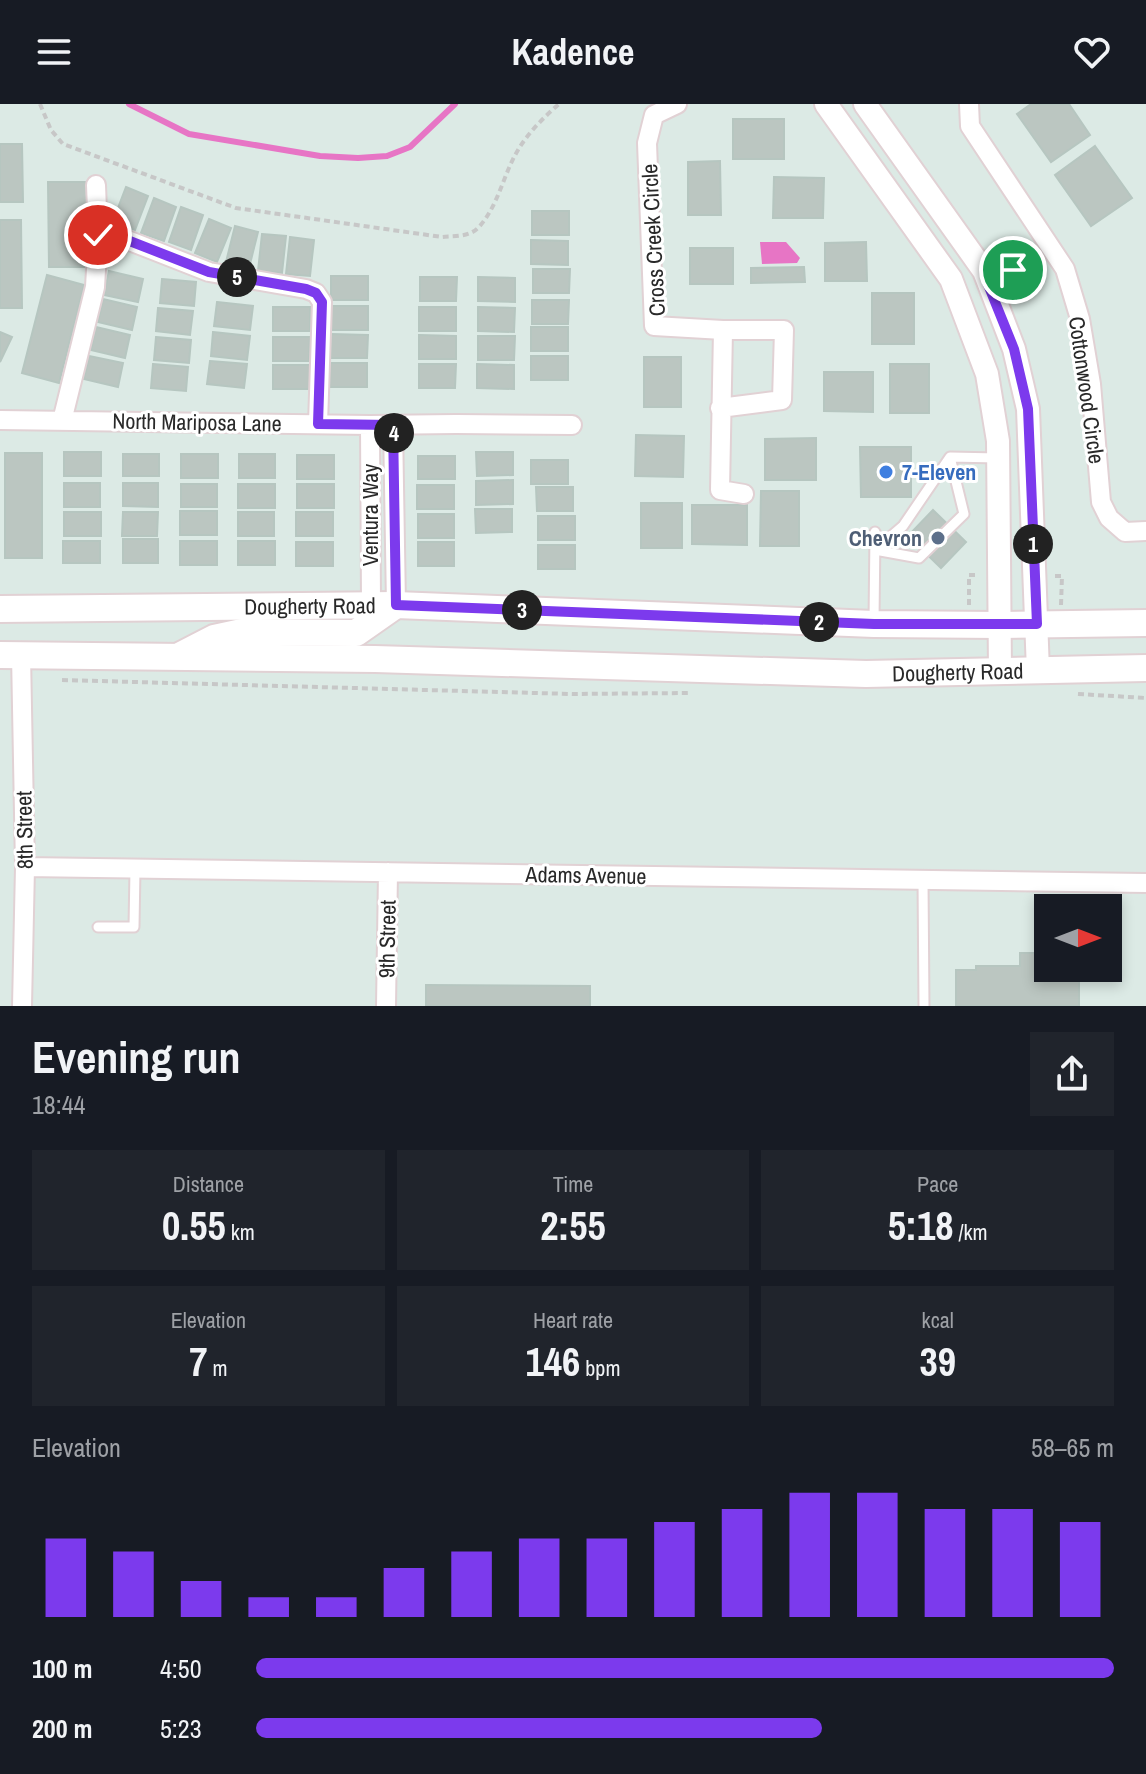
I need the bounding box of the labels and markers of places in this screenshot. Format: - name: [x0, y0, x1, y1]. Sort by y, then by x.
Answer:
- pin: [64, 201, 132, 269]
- pin: [979, 236, 1047, 304]
- pin: 5: [217, 257, 257, 297]
- pin: 4: [374, 413, 414, 453]
- place label: 7-Eleven: [902, 457, 976, 487]
- marker: 7-Eleven: [877, 463, 895, 481]
- place label: Chevron: [849, 523, 922, 553]
- pin: 1: [1013, 524, 1053, 564]
- marker: Chevron: [929, 529, 947, 547]
- pin: 3: [502, 590, 542, 630]
- pin: 2: [799, 602, 839, 642]

